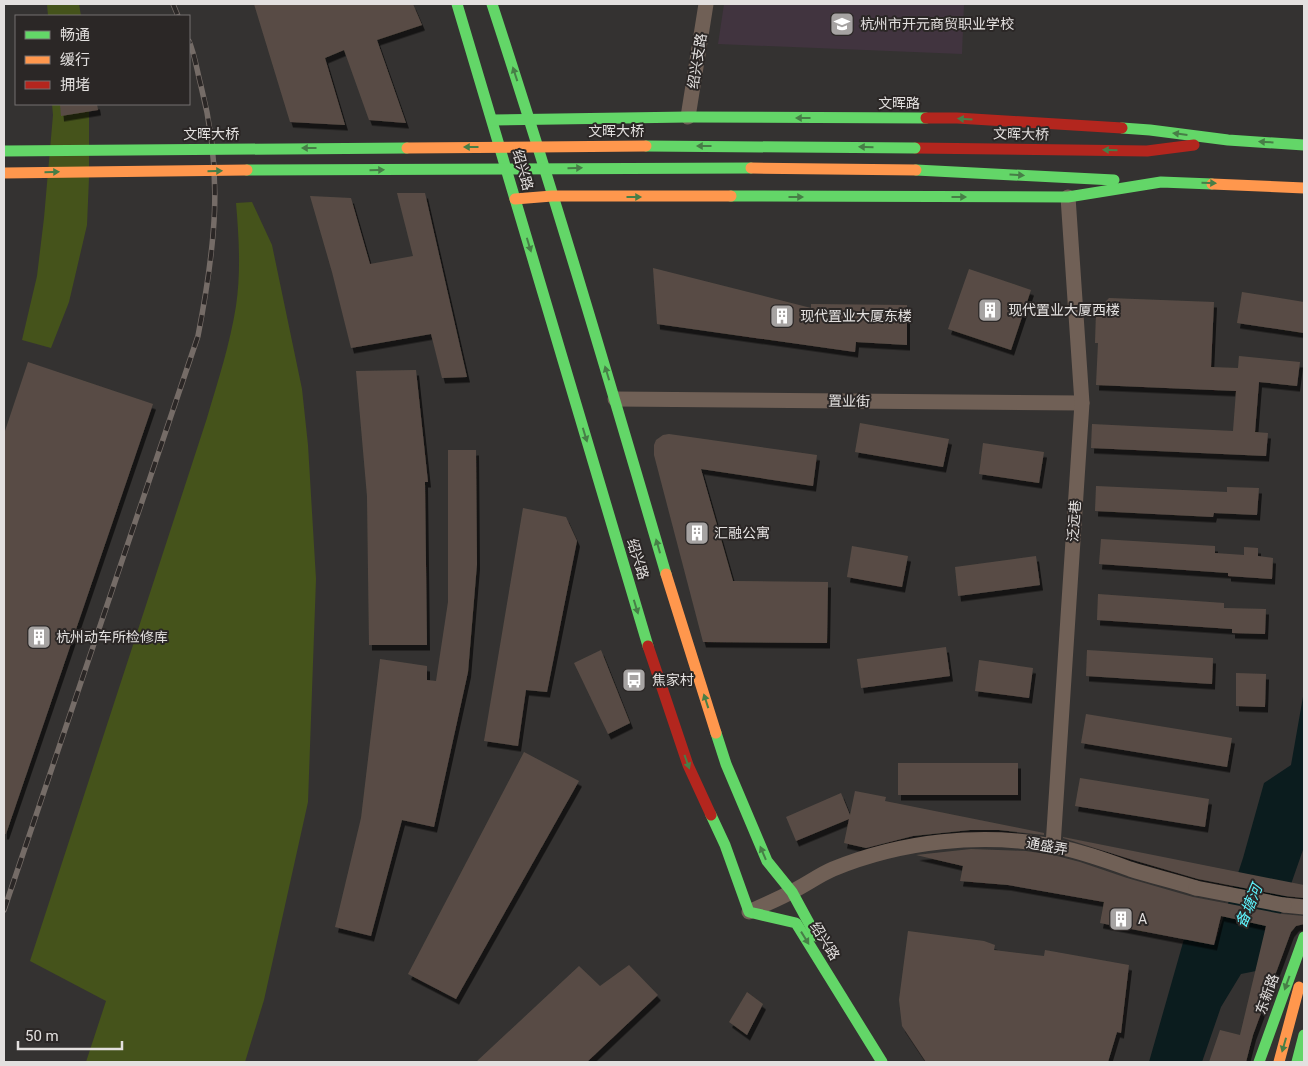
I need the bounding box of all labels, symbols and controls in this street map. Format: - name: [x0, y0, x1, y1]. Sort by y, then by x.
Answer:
- school or university icon: 杭州市开元商贸职业学校: [829, 11, 855, 37]
- legend: [15, 15, 190, 105]
- place label: 杭州市开元商贸职业学校: [860, 16, 1014, 32]
- text: 畅通: [60, 26, 90, 44]
- street label: 绍兴支路: [685, 32, 709, 90]
- text: 缓行: [60, 51, 90, 69]
- one-way arrow: [511, 66, 519, 81]
- text: 拥堵: [60, 76, 90, 94]
- street label: 文晖路: [878, 95, 920, 111]
- one-way arrow: [795, 114, 811, 122]
- one-way arrow: [957, 115, 973, 123]
- street label: 文晖大桥: [588, 123, 644, 139]
- street label: 文晖大桥: [183, 126, 239, 142]
- street label: 文晖大桥: [993, 126, 1049, 142]
- one-way arrow: [1171, 130, 1187, 138]
- one-way arrow: [1258, 138, 1274, 146]
- one-way arrow: [696, 142, 712, 150]
- one-way arrow: [463, 143, 479, 151]
- one-way arrow: [858, 143, 874, 151]
- one-way arrow: [301, 145, 317, 153]
- one-way arrow: [1102, 146, 1118, 154]
- street label: 绍兴路: [510, 148, 536, 192]
- one-way arrow: [567, 164, 583, 172]
- one-way arrow: [370, 165, 386, 173]
- one-way arrow: [207, 167, 223, 175]
- one-way arrow: [45, 168, 61, 176]
- one-way arrow: [1009, 171, 1025, 179]
- one-way arrow: [1202, 180, 1218, 188]
- one-way arrow: [626, 193, 642, 201]
- one-way arrow: [789, 193, 805, 201]
- one-way arrow: [951, 193, 967, 201]
- one-way arrow: [526, 238, 534, 253]
- building icon: 现代置业大厦西楼: [977, 297, 1003, 323]
- place label: 现代置业大厦西楼: [1008, 302, 1120, 318]
- building icon: 现代置业大厦东楼: [769, 303, 795, 329]
- place label: 现代置业大厦东楼: [800, 308, 912, 324]
- one-way arrow: [603, 365, 611, 380]
- street label: 置业街: [828, 393, 870, 409]
- one-way arrow: [582, 427, 590, 442]
- street label: 泛远巷: [1065, 499, 1083, 543]
- building icon: 汇融公寓: [684, 520, 710, 546]
- place label: 汇融公寓: [714, 525, 770, 541]
- street label: 绍兴路: [624, 537, 652, 581]
- one-way arrow: [653, 538, 661, 553]
- one-way arrow: [633, 600, 641, 615]
- building icon: 杭州动车所检修库: [26, 624, 52, 650]
- place label: 杭州动车所检修库: [56, 629, 168, 645]
- bus stop icon: 焦家村: [621, 667, 647, 693]
- place label: 焦家村: [652, 672, 694, 688]
- one-way arrow: [701, 693, 709, 708]
- one-way arrow: [683, 755, 691, 770]
- street label: 通盛弄: [1025, 834, 1069, 858]
- one-way arrow: [759, 846, 767, 860]
- water label: 备塘河: [1232, 879, 1267, 930]
- building icon: A: [1108, 906, 1134, 932]
- place label: A: [1138, 911, 1147, 927]
- street label: 绍兴路: [807, 919, 843, 963]
- one-way arrow: [801, 931, 810, 944]
- street label: 东新路: [1252, 972, 1282, 1016]
- one-way arrow: [1283, 976, 1291, 991]
- scale bar: [18, 1018, 121, 1050]
- text: 50 m: [25, 1027, 59, 1045]
- one-way arrow: [1280, 1037, 1288, 1052]

